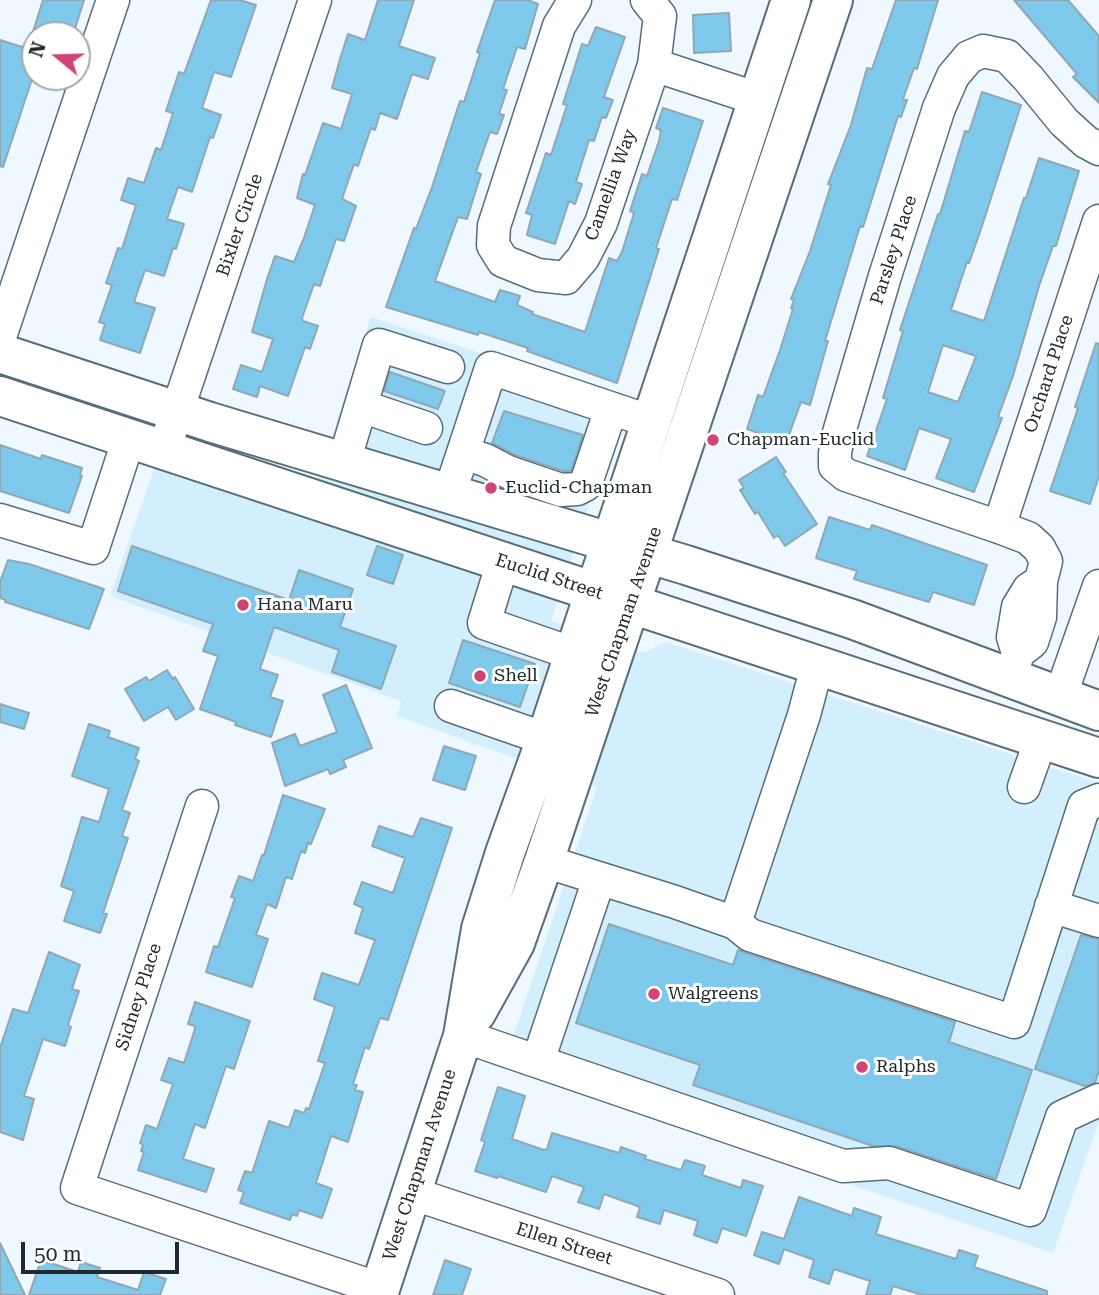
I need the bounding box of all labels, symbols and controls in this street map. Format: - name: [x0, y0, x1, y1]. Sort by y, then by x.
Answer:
- north arrow: [21, 21, 91, 91]
- text: N: [24, 39, 51, 60]
- street label: Camellia Way: [581, 126, 641, 244]
- street label: Bixler Circle: [212, 171, 268, 279]
- street label: Parsley Place: [866, 193, 922, 307]
- street label: Orchard Place: [1020, 312, 1078, 436]
- place label: Chapman-Euclid: [727, 429, 874, 451]
- marker: Chapman-Euclid: [705, 432, 721, 448]
- place label: Euclid-Chapman: [505, 477, 652, 499]
- marker: Euclid-Chapman: [483, 480, 499, 496]
- street label: West Chapman Avenue: [581, 524, 667, 720]
- street label: Euclid Street: [493, 549, 605, 605]
- place label: Hana Maru: [257, 594, 353, 616]
- marker: Hana Maru: [235, 597, 251, 613]
- place label: Shell: [494, 665, 538, 687]
- marker: Shell: [472, 668, 488, 684]
- street label: Sidney Place: [111, 941, 167, 1053]
- place label: Walgreens: [668, 983, 758, 1005]
- marker: Walgreens: [646, 986, 662, 1002]
- place label: Ralphs: [876, 1056, 936, 1078]
- marker: Ralphs: [854, 1059, 870, 1075]
- street label: West Chapman Avenue: [379, 1066, 461, 1264]
- street label: Ellen Street: [513, 1218, 615, 1270]
- scale bar: [24, 1228, 182, 1272]
- text: 50 m: [34, 1242, 82, 1266]

